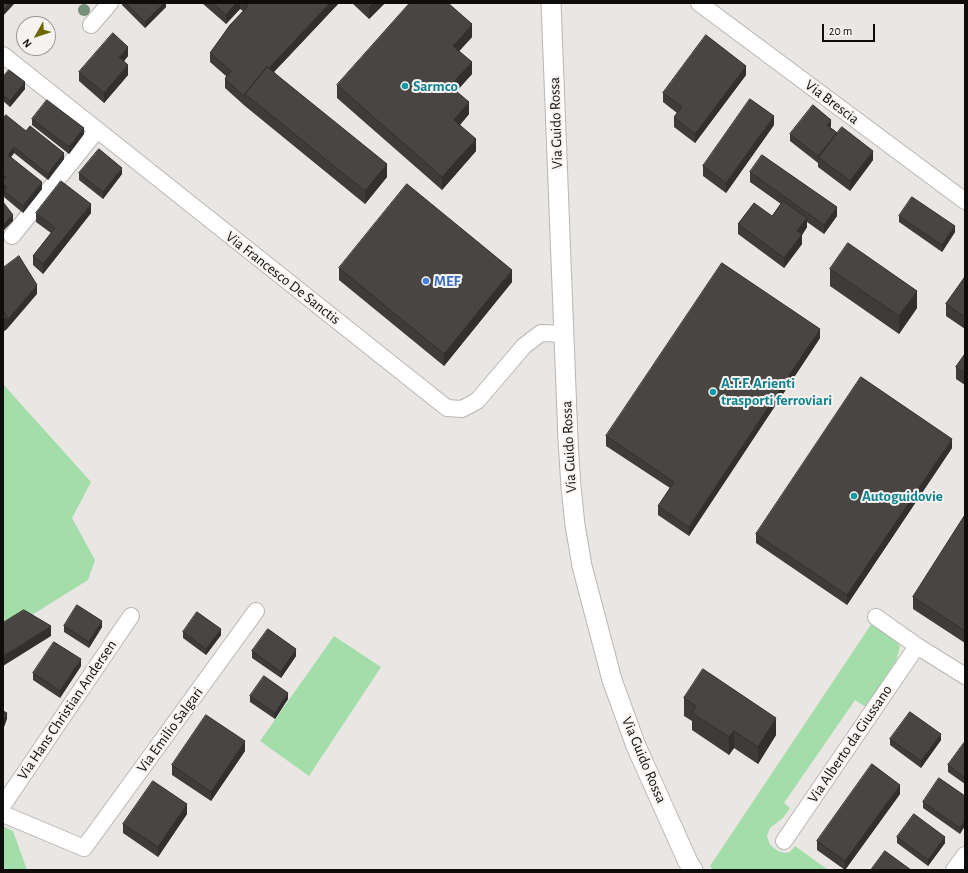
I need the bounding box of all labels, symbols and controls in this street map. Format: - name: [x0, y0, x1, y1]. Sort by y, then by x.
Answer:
- north arrow: [16, 16, 56, 56]
- scale bar: [824, 16, 877, 42]
- text: 20 m: [829, 25, 852, 37]
- text: N: [20, 37, 34, 50]
- street label: Via Brescia: [801, 76, 863, 128]
- place label: Sarmco: [413, 77, 458, 95]
- street label: Via Guido Rossa: [545, 77, 567, 169]
- marker: Sarmco: [400, 81, 410, 91]
- street label: Via Francesco De Sanctis: [222, 228, 344, 328]
- place label: MEF: [434, 272, 460, 290]
- marker: MEF: [421, 276, 431, 286]
- place label: A.T.F. Arienti trasporti ferroviari: [721, 374, 832, 409]
- marker: A.T.F. Arienti trasporti ferroviari: [708, 387, 718, 397]
- street label: Via Guido Rossa: [558, 400, 580, 494]
- place label: Autoguidovie: [862, 487, 943, 505]
- marker: Autoguidovie: [849, 491, 859, 501]
- street label: Via Hans Christian Andersen: [13, 637, 121, 783]
- street label: Via Alberto da Giussano: [804, 682, 896, 806]
- street label: Via Emilio Salgari: [133, 684, 207, 776]
- street label: Via Guido Rossa: [618, 714, 670, 806]

